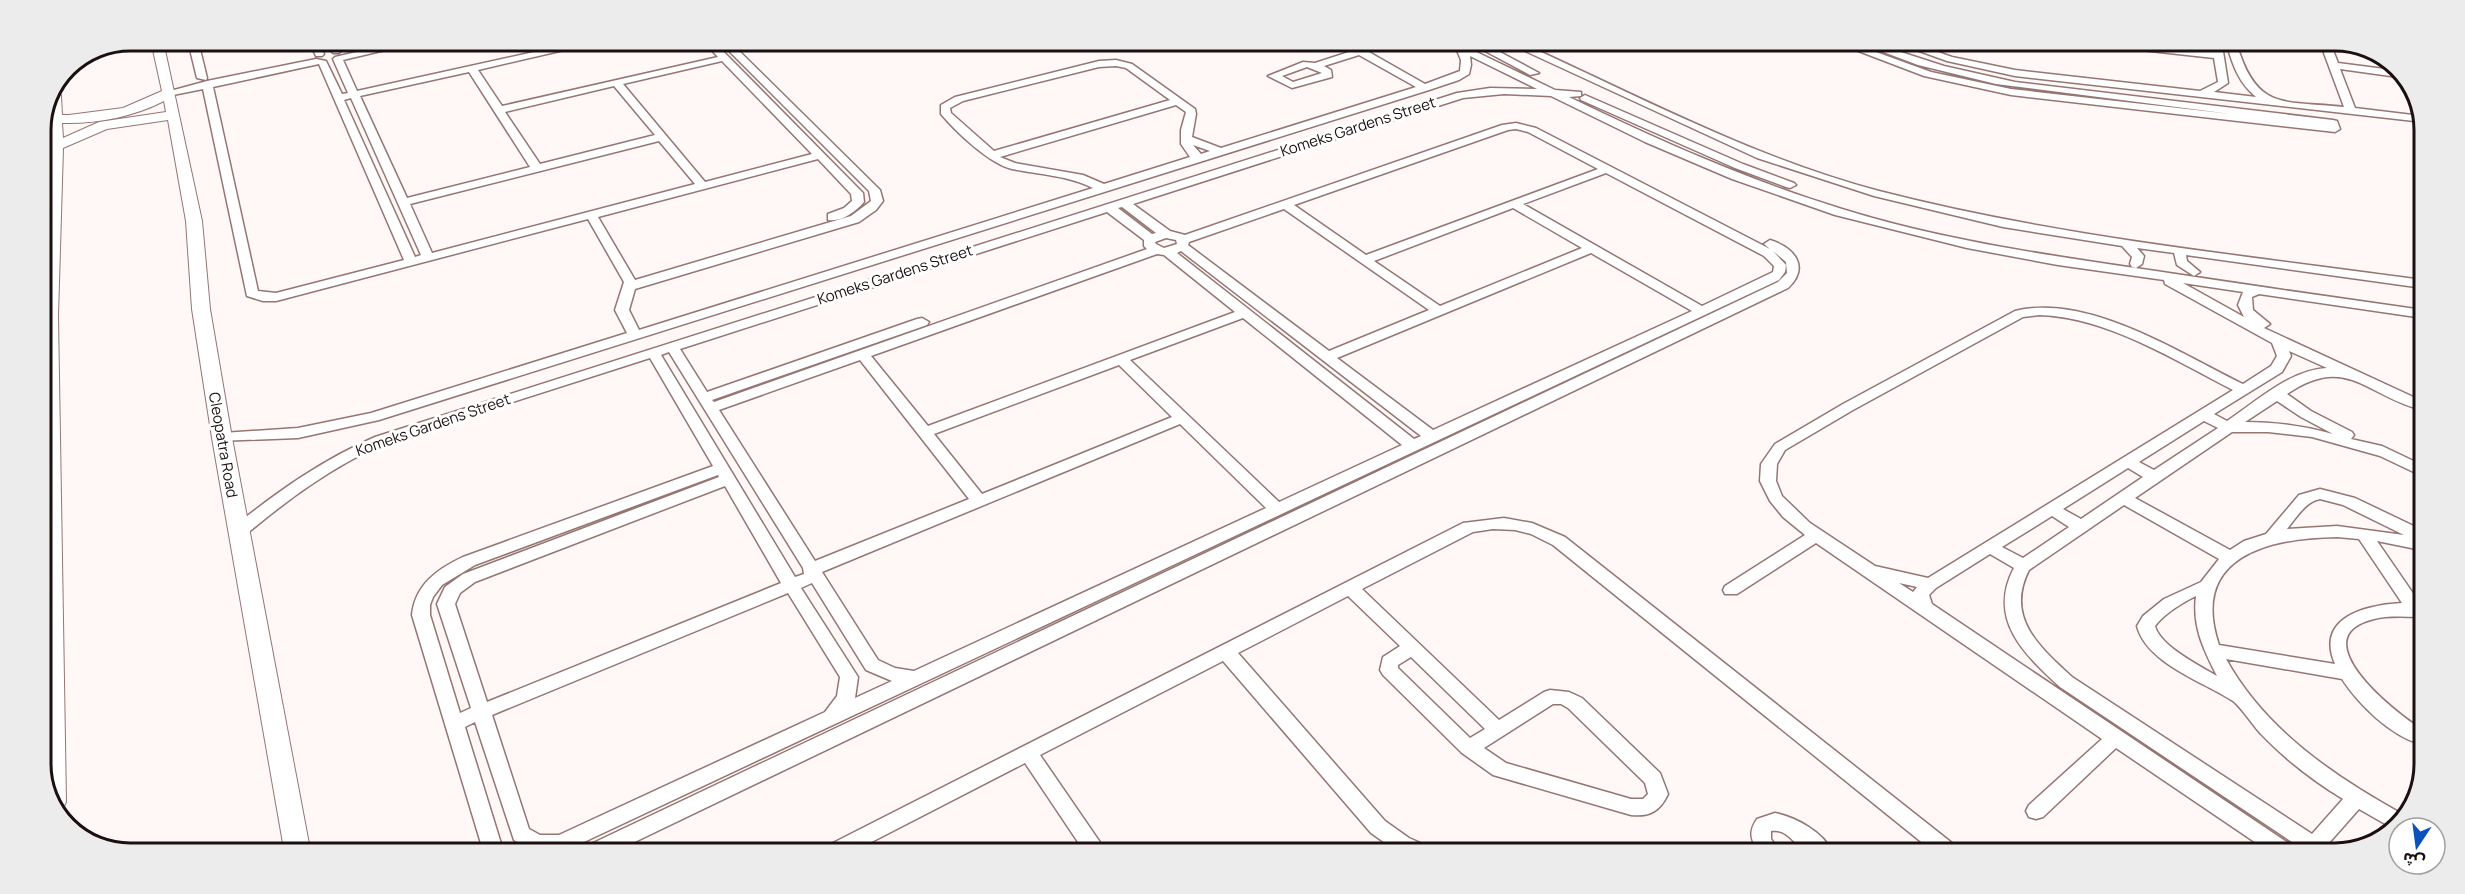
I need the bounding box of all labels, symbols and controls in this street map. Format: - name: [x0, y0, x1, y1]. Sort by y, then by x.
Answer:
- street label: Komeks Gardens Street: [1277, 91, 1438, 162]
- street label: Komeks Gardens Street: [814, 239, 975, 310]
- street label: Komeks Gardens Street: [353, 388, 513, 461]
- street label: Cleopatra Road: [204, 390, 243, 499]
- north arrow: [2387, 816, 2447, 876]
- text: ش: [2400, 847, 2427, 874]

